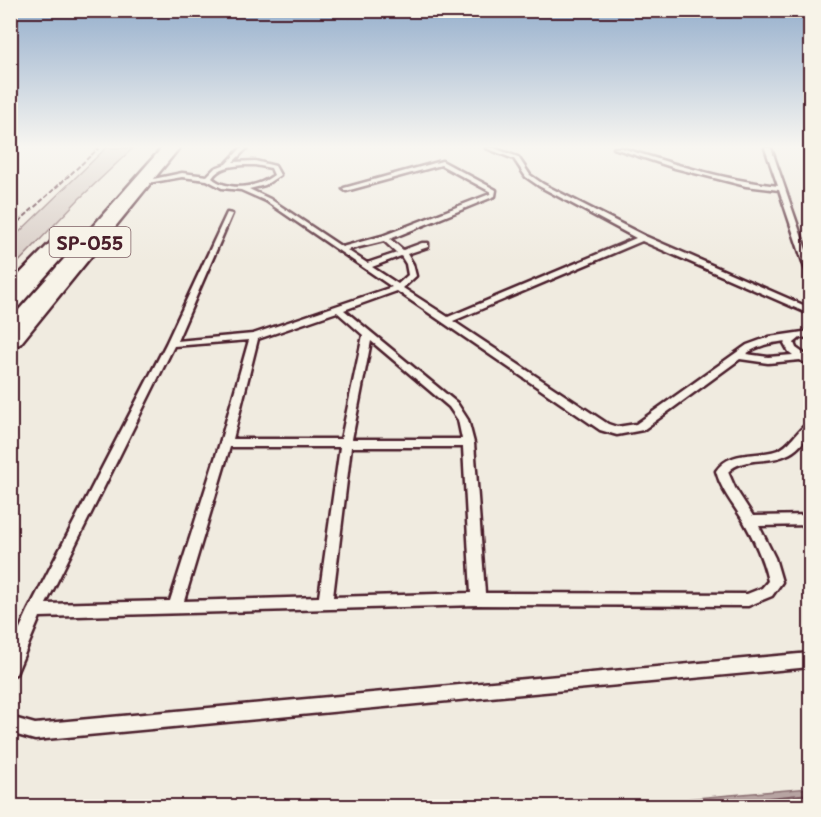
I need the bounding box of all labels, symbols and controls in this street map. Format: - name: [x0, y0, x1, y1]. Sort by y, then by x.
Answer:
- road number: SP-055: [50, 227, 130, 257]

